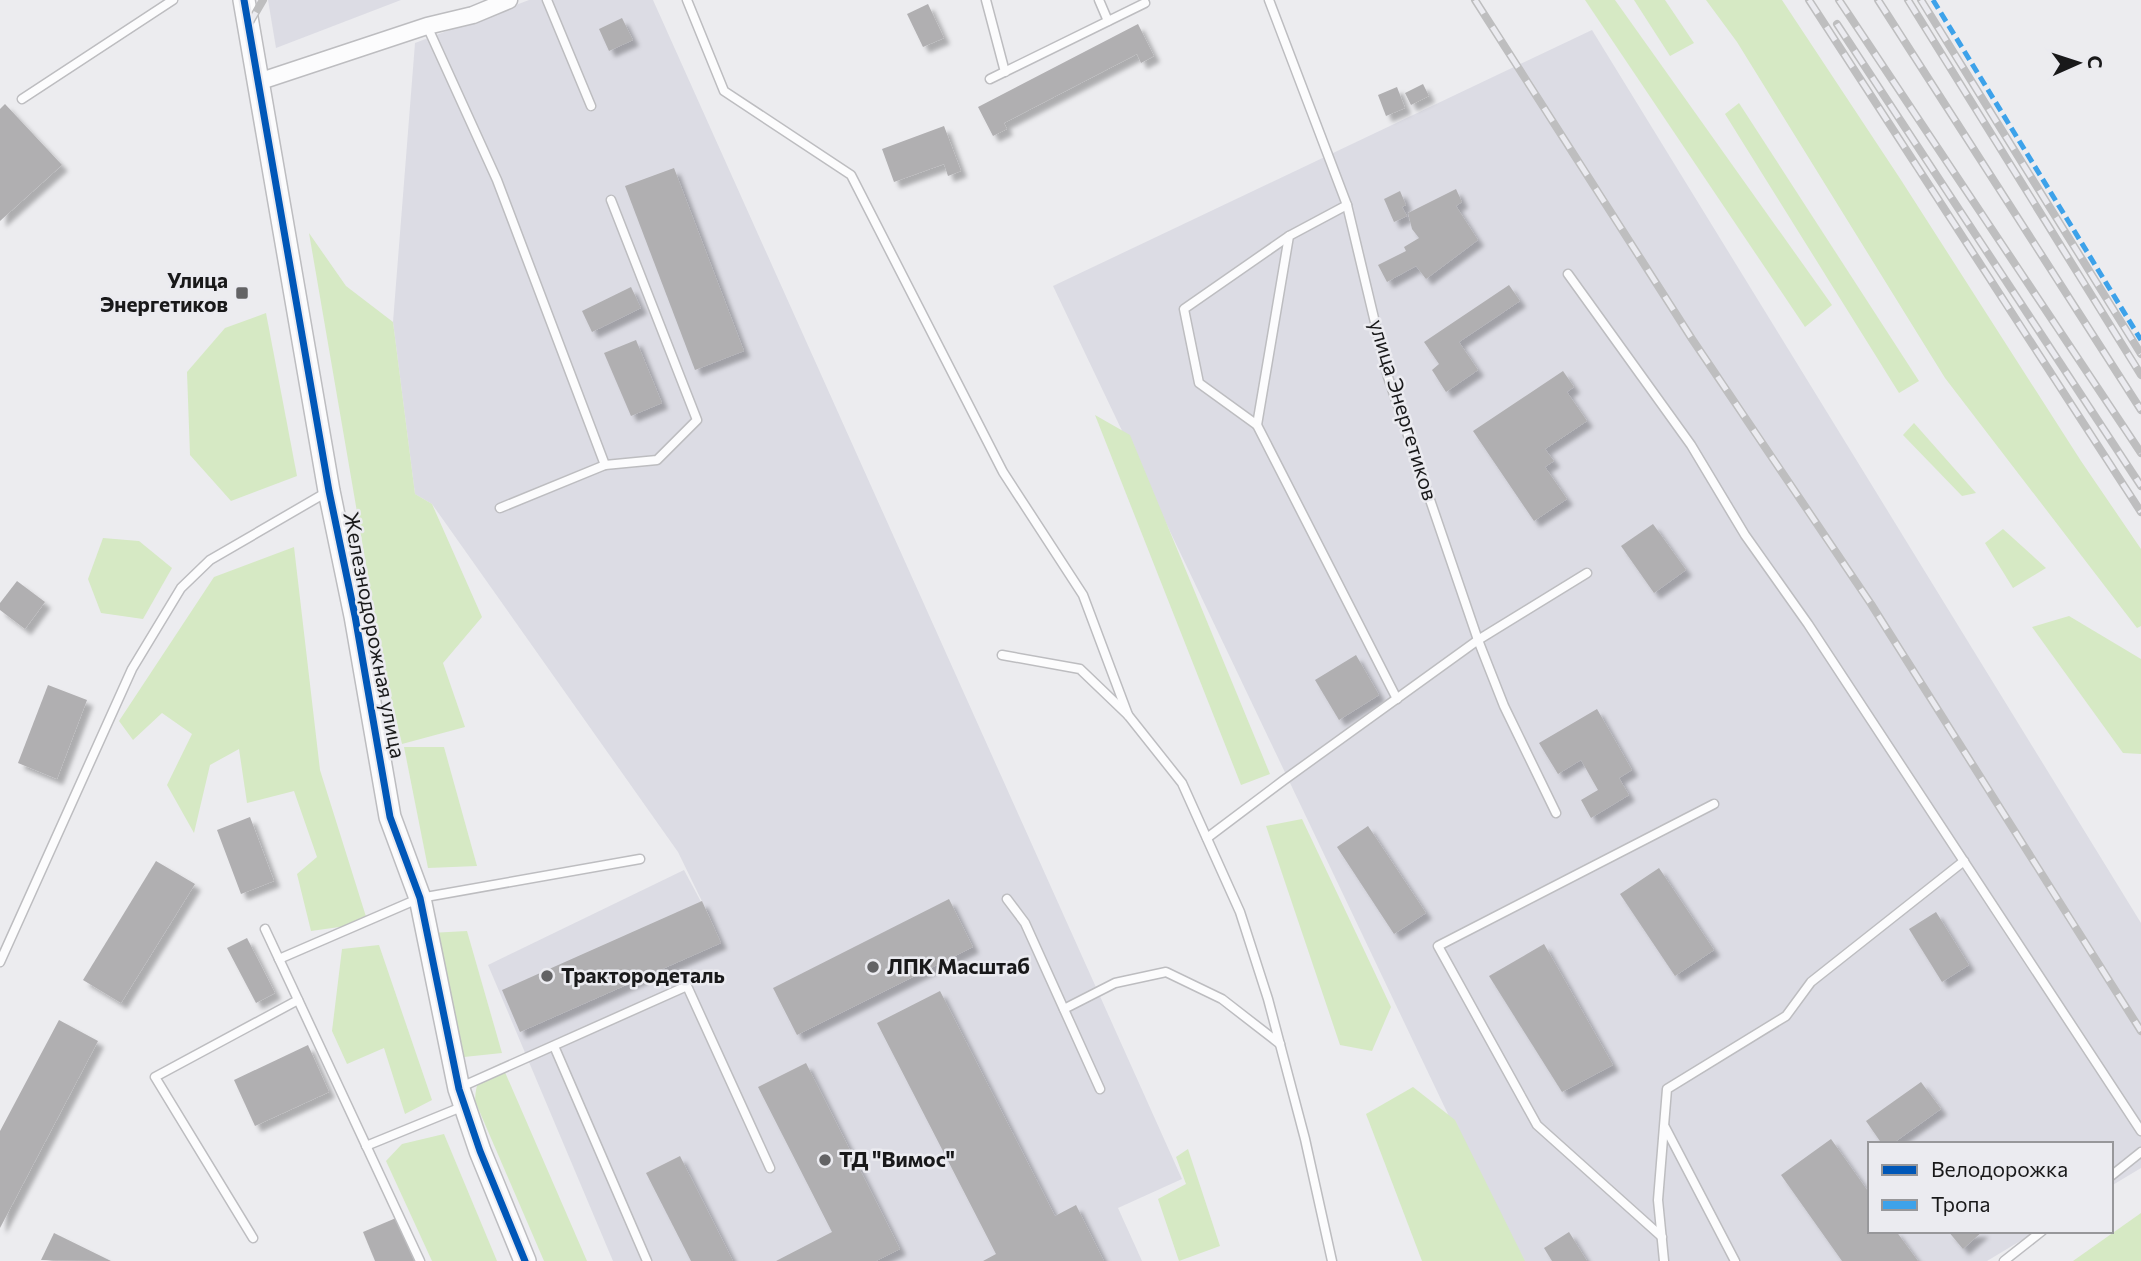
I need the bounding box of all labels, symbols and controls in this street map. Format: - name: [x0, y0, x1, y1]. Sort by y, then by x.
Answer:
- north arrow: [2043, 28, 2113, 98]
- text: С: [2084, 55, 2107, 69]
- place label: Улица Энергетиков: [100, 267, 228, 316]
- marker: Улица Энергетиков: [234, 285, 250, 301]
- street label: улица Энергетиков: [1365, 316, 1444, 503]
- street label: Железнодорожная улица: [339, 509, 412, 760]
- place label: ЛПК Масштаб: [887, 953, 1030, 978]
- marker: ЛПК Масштаб: [865, 959, 881, 975]
- place label: Трактородеталь: [561, 962, 725, 987]
- marker: Трактородеталь: [539, 968, 555, 984]
- legend: [1868, 1142, 2113, 1233]
- place label: ТД "Вимос": [839, 1146, 955, 1171]
- marker: ТД "Вимос": [817, 1152, 833, 1168]
- text: Велодорожка: [1931, 1156, 2068, 1181]
- text: Тропа: [1931, 1191, 1990, 1216]

